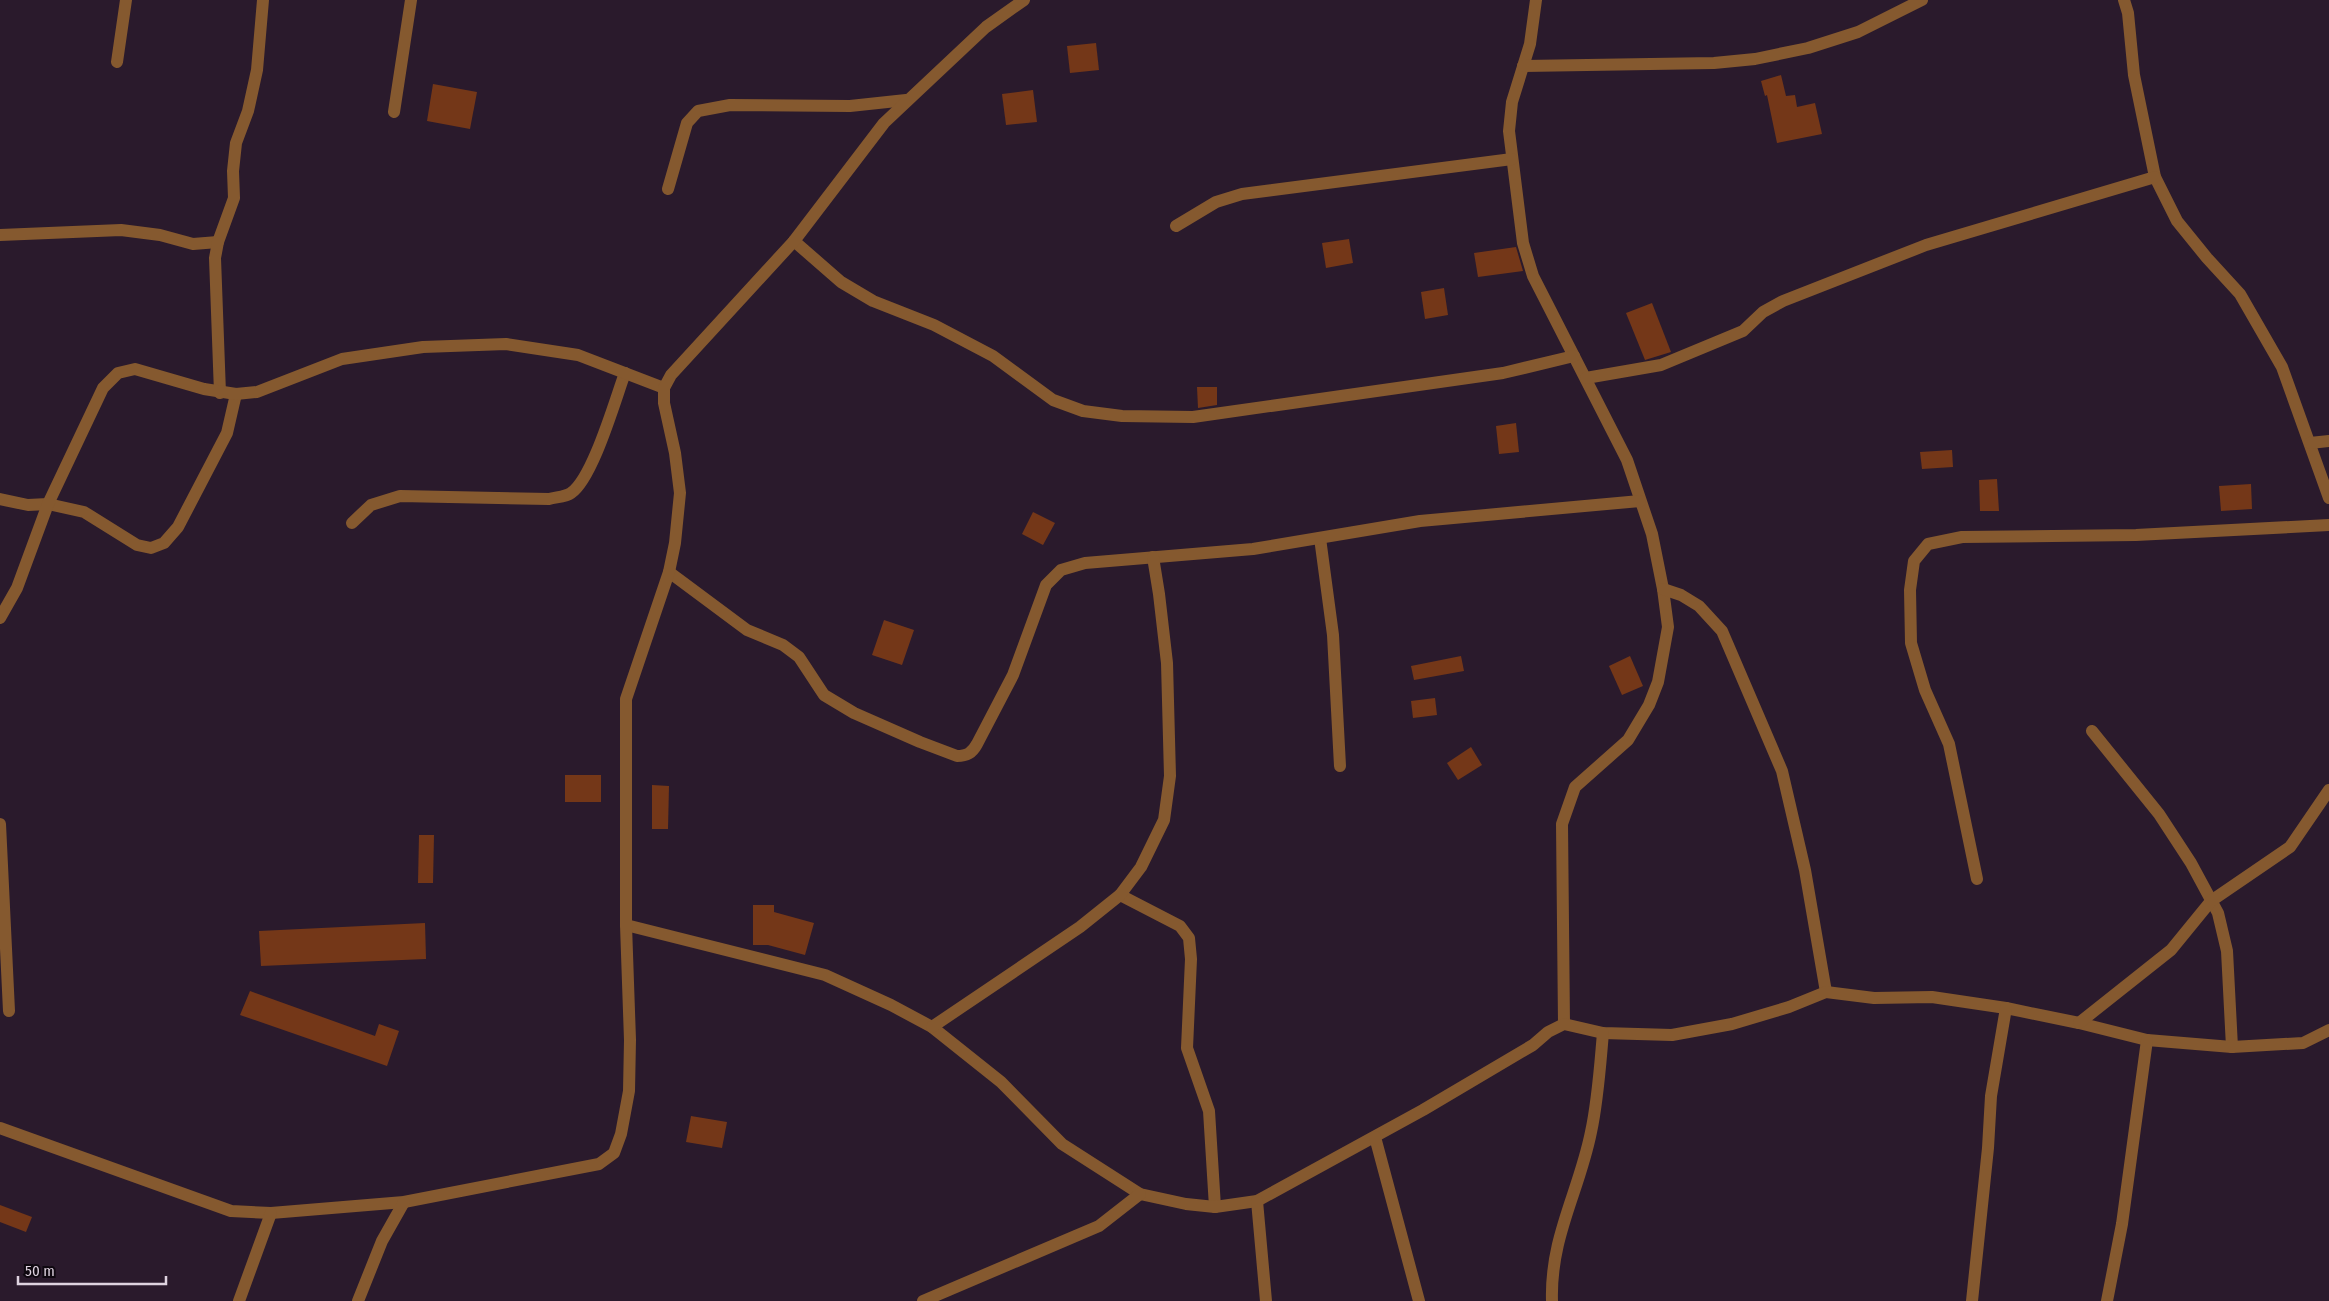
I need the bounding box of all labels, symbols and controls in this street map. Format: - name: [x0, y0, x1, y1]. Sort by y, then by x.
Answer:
- scale bar: [18, 1254, 165, 1286]
- text: 50 m: [25, 1262, 55, 1280]

